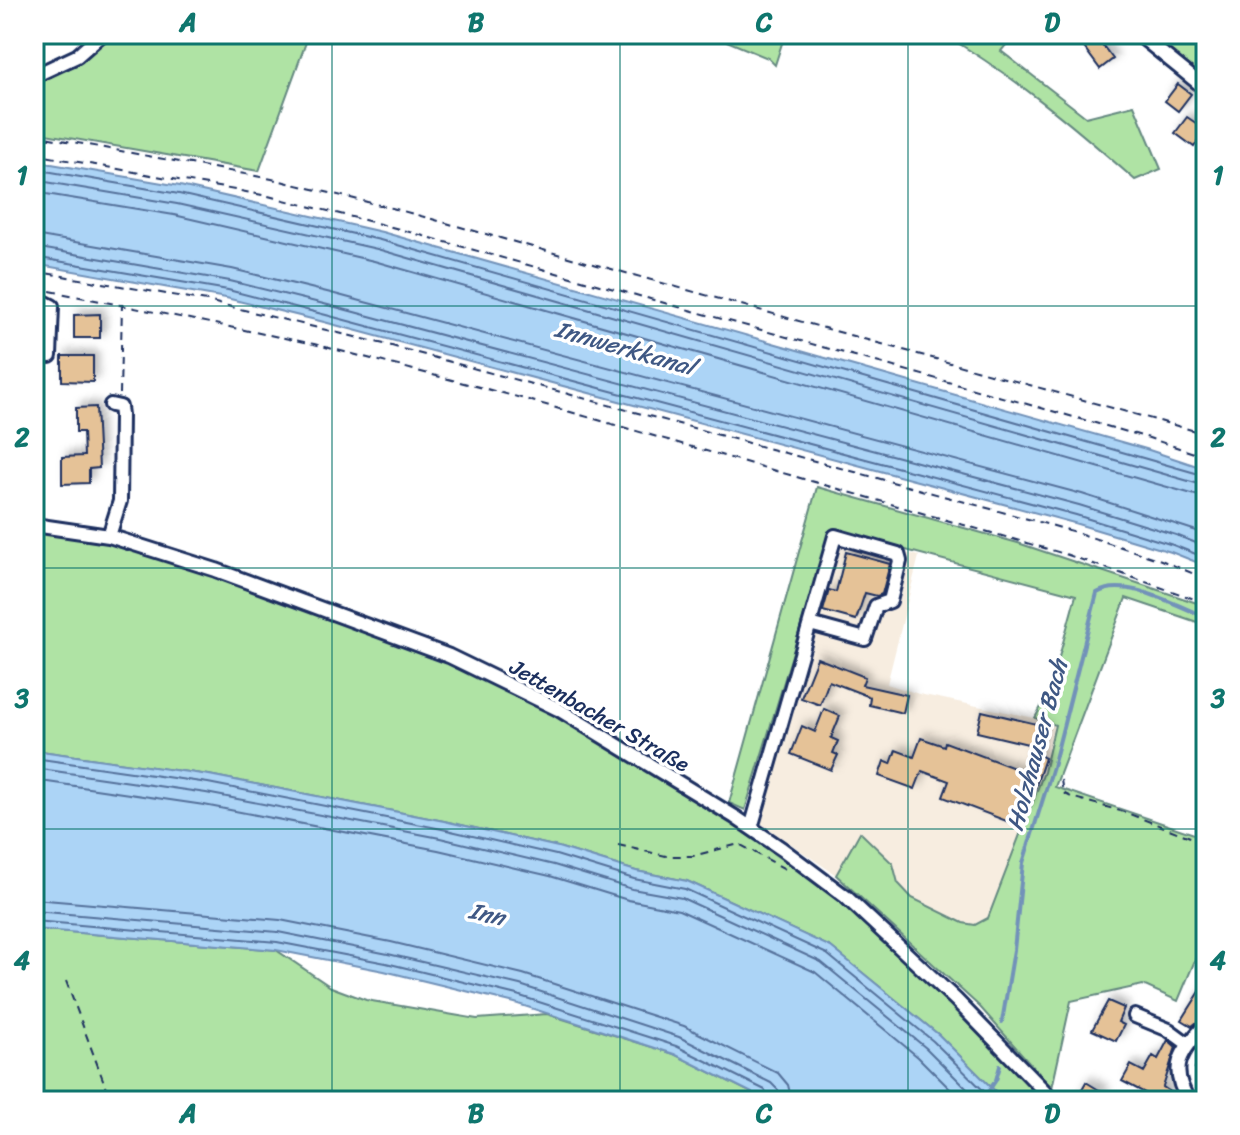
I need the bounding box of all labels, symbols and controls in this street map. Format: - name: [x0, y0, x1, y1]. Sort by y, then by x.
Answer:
- text: A: [178, 0, 197, 45]
- text: B: [468, 0, 485, 45]
- text: C: [755, 0, 773, 45]
- text: D: [1044, 0, 1060, 45]
- text: 1: [16, 152, 28, 198]
- text: 1: [1212, 152, 1224, 198]
- water label: Innwerkkanal: [549, 308, 705, 389]
- text: 2: [13, 414, 30, 460]
- text: 2: [1209, 414, 1226, 460]
- street label: Jettenbacher Straße: [501, 647, 698, 783]
- water label: Holzhauser Bach: [994, 652, 1081, 835]
- text: 3: [14, 675, 30, 721]
- text: 3: [1210, 675, 1226, 721]
- water label: Inn: [464, 889, 512, 939]
- text: 4: [14, 937, 30, 983]
- text: 4: [1210, 937, 1226, 983]
- text: A: [178, 1090, 197, 1135]
- text: B: [468, 1090, 485, 1135]
- text: C: [755, 1090, 773, 1135]
- text: D: [1044, 1090, 1060, 1135]

